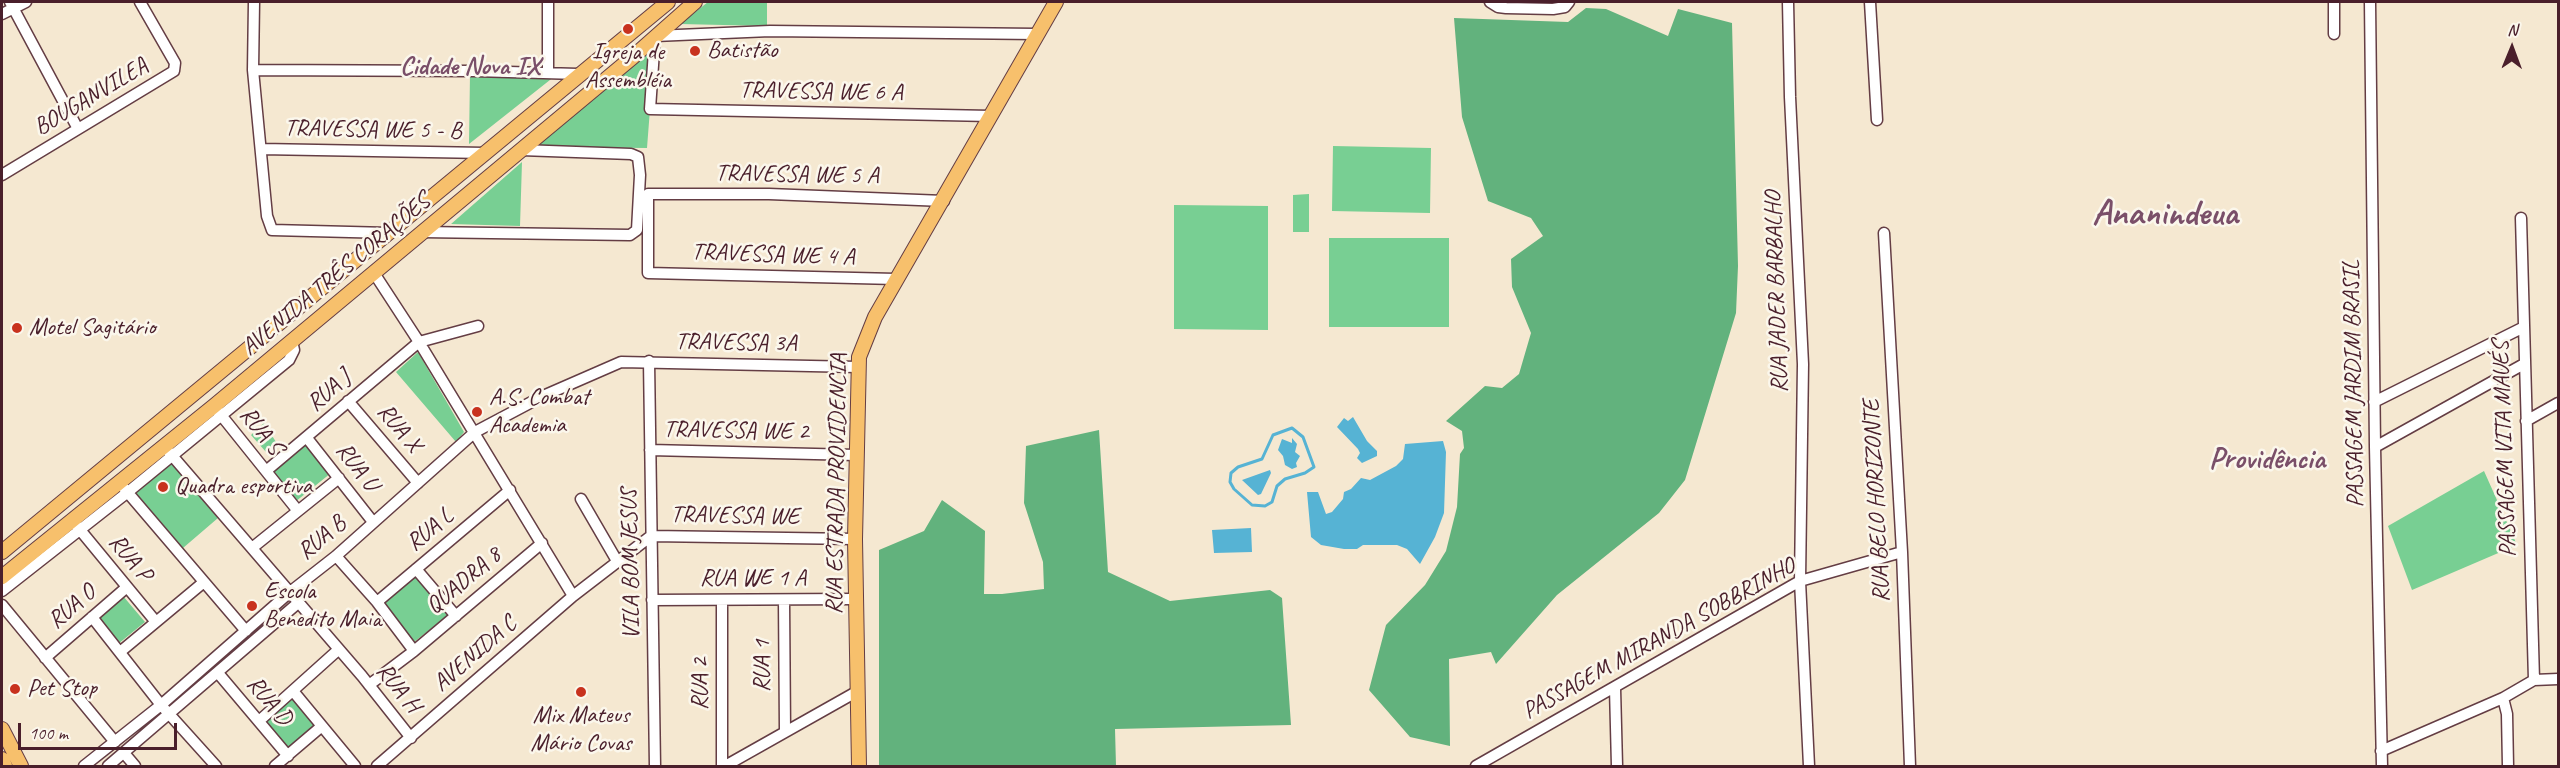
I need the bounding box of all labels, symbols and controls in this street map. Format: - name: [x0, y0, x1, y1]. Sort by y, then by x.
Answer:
- north arrow: [2482, 18, 2542, 78]
- text: N: [2507, 20, 2517, 40]
- marker: Igreja de Assembléia: [621, 22, 635, 36]
- place label: Batistão: [707, 37, 777, 65]
- place label: Igreja de Assembléia: [585, 39, 671, 95]
- marker: Batistão: [688, 44, 702, 58]
- district label: Cidade Nova IX: [400, 51, 540, 83]
- street label: BOUGANVILEA: [29, 52, 153, 142]
- street label: TRAVESSA WE 6 A: [739, 76, 903, 108]
- street label: TRAVESSA WE 5 - B: [284, 114, 462, 146]
- street label: TRAVESSA WE 5 A: [715, 159, 879, 191]
- street label: AVENIDA TRÊS CORAÇÕES: [236, 188, 436, 362]
- street label: RUA JADER BARBALHO: [1759, 191, 1795, 393]
- district label: Ananindeua: [2092, 193, 2238, 237]
- street label: TRAVESSA WE 4 A: [691, 238, 855, 272]
- street label: PASSAGEM JARDIM BRASIL: [2337, 260, 2371, 508]
- place label: Motel Sagitário: [29, 314, 155, 342]
- marker: Motel Sagitário: [10, 321, 24, 335]
- street label: TRAVESSA 3A: [675, 328, 797, 358]
- street label: PASSAGEM VITA MAUÉS: [2487, 340, 2523, 558]
- street label: RUA ESTRADA PROVIDENCIA: [820, 353, 854, 615]
- street label: RUA J: [301, 364, 357, 418]
- place label: A.S. Combat Academia: [489, 384, 589, 440]
- street label: RUA X: [370, 398, 428, 458]
- street label: RUA BELO HORIZONTE: [1857, 399, 1897, 603]
- street label: RUA S: [233, 401, 289, 461]
- marker: A.S. Combat Academia: [470, 405, 484, 419]
- street label: TRAVESSA WE 2: [663, 415, 809, 447]
- street label: RUA U: [329, 437, 385, 497]
- district label: Providência: [2209, 442, 2325, 478]
- place label: Quadra esportiva: [175, 473, 312, 501]
- marker: Quadra esportiva: [156, 480, 170, 494]
- street label: VILA BOM JESUS: [615, 488, 647, 640]
- street label: TRAVESSA WE: [670, 500, 800, 532]
- street label: RUA L: [401, 502, 459, 558]
- street label: RUA B: [292, 510, 352, 566]
- street label: RUA P: [102, 528, 158, 588]
- street label: QUADRA 8: [420, 541, 508, 621]
- street label: PASSAGEM MIRANDA SOBBRINHO: [1518, 552, 1800, 726]
- street label: RUA WE 1 A: [700, 565, 806, 593]
- place label: Escola Benedito Maia: [264, 578, 381, 634]
- street label: RUA O: [42, 579, 102, 635]
- marker: Escola Benedito Maia: [245, 599, 259, 613]
- street label: AVENIDA C: [427, 610, 523, 698]
- street label: RUA 1: [749, 640, 777, 692]
- street label: RUA H: [369, 657, 427, 719]
- street label: RUA 2: [687, 658, 715, 710]
- street label: RUA D: [240, 670, 298, 732]
- place label: Pet Stop: [27, 675, 97, 703]
- marker: Pet Stop: [8, 682, 22, 696]
- marker: Mix Mateus Mário Covas: [574, 685, 588, 699]
- place label: Mix Mateus Mário Covas: [531, 702, 631, 758]
- scale bar: [21, 711, 180, 749]
- text: 100 m: [29, 722, 68, 744]

